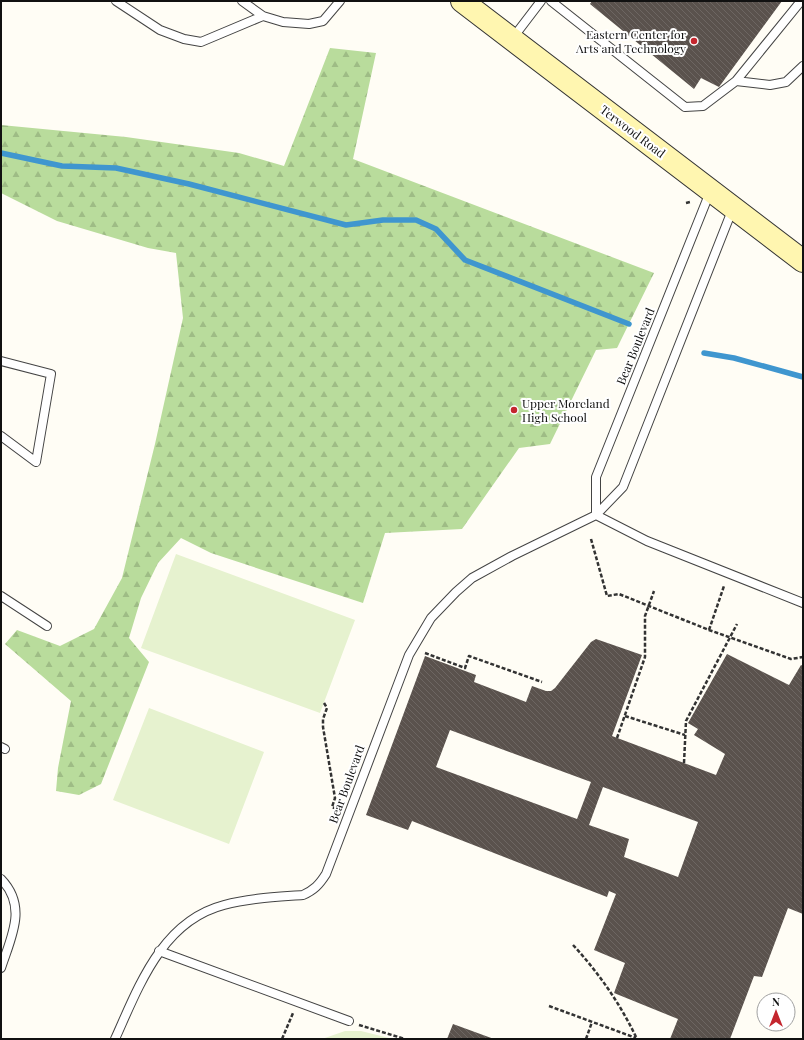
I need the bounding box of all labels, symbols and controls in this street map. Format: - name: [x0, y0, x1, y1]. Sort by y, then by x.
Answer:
- place label: Eastern Center for Arts and Technology: [575, 26, 687, 56]
- marker: Eastern Center for Arts and Technology: [689, 36, 699, 46]
- street label: Terwood Road: [597, 101, 669, 161]
- street label: Bear Boulevard: [612, 305, 658, 387]
- place label: Upper Moreland High School: [522, 395, 610, 425]
- marker: Upper Moreland High School: [509, 405, 519, 415]
- street label: Bear Boulevard: [324, 743, 368, 825]
- north arrow: [756, 992, 796, 1032]
- text: N: [772, 994, 780, 1009]

